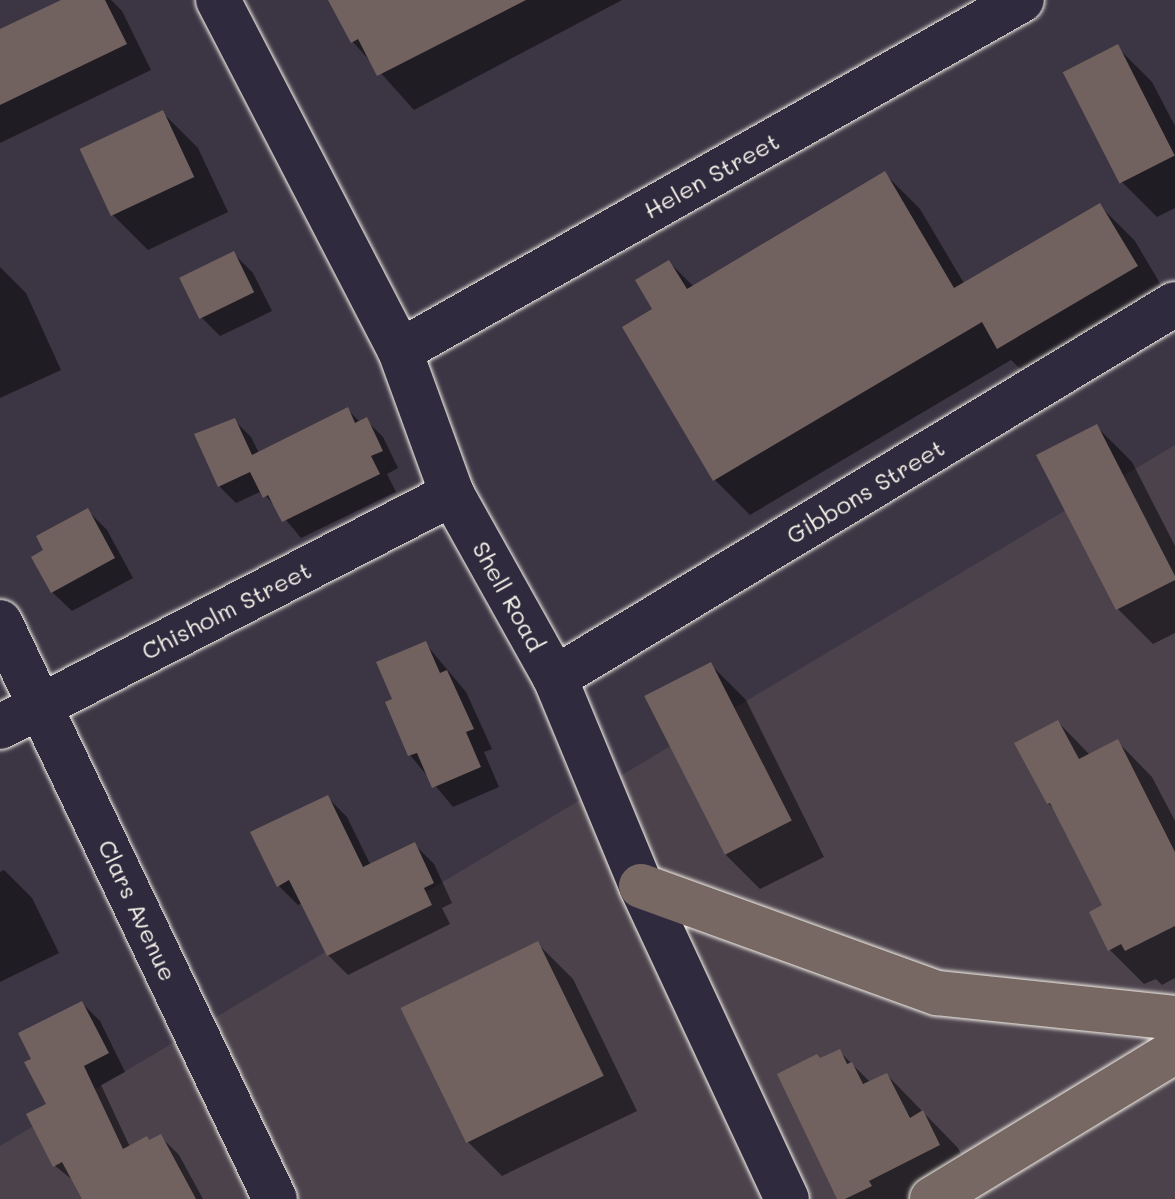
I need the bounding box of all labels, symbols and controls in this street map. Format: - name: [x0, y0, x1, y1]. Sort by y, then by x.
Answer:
- street label: Helen Street: [638, 126, 784, 224]
- street label: Gibbons Street: [781, 433, 949, 549]
- street label: Shell Road: [467, 536, 551, 656]
- street label: Chisholm Street: [136, 555, 316, 665]
- street label: Clars Avenue: [93, 835, 183, 985]

